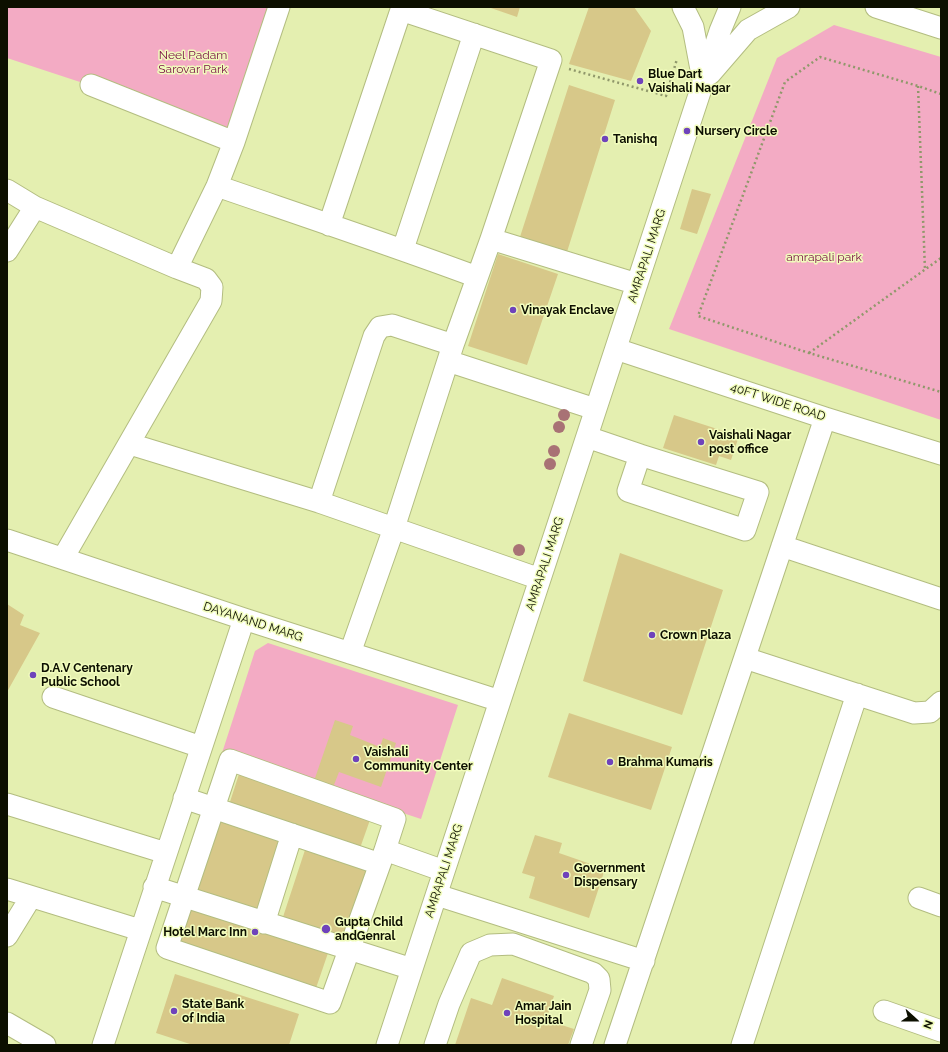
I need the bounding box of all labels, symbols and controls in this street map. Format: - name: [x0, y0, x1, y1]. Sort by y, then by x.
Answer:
- park label: Neel Padam Sarovar Park: [158, 48, 228, 76]
- place label: Blue Dart Vaishali Nagar: [648, 67, 730, 95]
- marker: Blue Dart Vaishali Nagar: [635, 76, 645, 86]
- place label: Nursery Circle: [695, 124, 777, 138]
- marker: Nursery Circle: [682, 126, 692, 136]
- place label: Tanishq: [613, 132, 657, 146]
- marker: Tanishq: [600, 134, 610, 144]
- street label: AMRAPALI MARG: [625, 207, 669, 305]
- park label: amrapali park: [786, 250, 862, 264]
- place label: Vinayak Enclave: [521, 303, 614, 317]
- marker: Vinayak Enclave: [508, 305, 518, 315]
- street label: 40FT WIDE ROAD: [729, 380, 827, 424]
- place label: Vaishali Nagar post office: [709, 428, 791, 456]
- marker: Vaishali Nagar post office: [696, 437, 706, 447]
- street label: AMRAPALI MARG: [523, 515, 567, 613]
- street label: DAYANAND MARG: [201, 599, 305, 645]
- place label: Crown Plaza: [660, 628, 731, 642]
- marker: Crown Plaza: [647, 630, 657, 640]
- place label: D.A.V Centenary Public School: [41, 661, 133, 689]
- marker: D.A.V Centenary Public School: [28, 670, 38, 680]
- place label: Vaishali Community Center: [364, 745, 473, 773]
- marker: Vaishali Community Center: [351, 754, 361, 764]
- place label: Brahma Kumaris: [618, 755, 713, 769]
- marker: Brahma Kumaris: [605, 757, 615, 767]
- street label: AMRAPALI MARG: [422, 822, 466, 920]
- place label: Government Dispensary: [574, 861, 645, 889]
- marker: Government Dispensary: [561, 870, 571, 880]
- place label: Gupta Child andGenral: [335, 915, 403, 943]
- marker: Gupta Child andGenral: [320, 923, 332, 935]
- place label: Hotel Marc Inn: [163, 925, 247, 939]
- marker: Hotel Marc Inn: [250, 927, 260, 937]
- place label: State Bank of India: [182, 997, 244, 1025]
- place label: Amar Jain Hospital: [515, 999, 572, 1027]
- north arrow: [896, 1000, 936, 1040]
- marker: State Bank of India: [169, 1006, 179, 1016]
- marker: Amar Jain Hospital: [502, 1008, 512, 1018]
- text: N: [920, 1018, 935, 1031]

